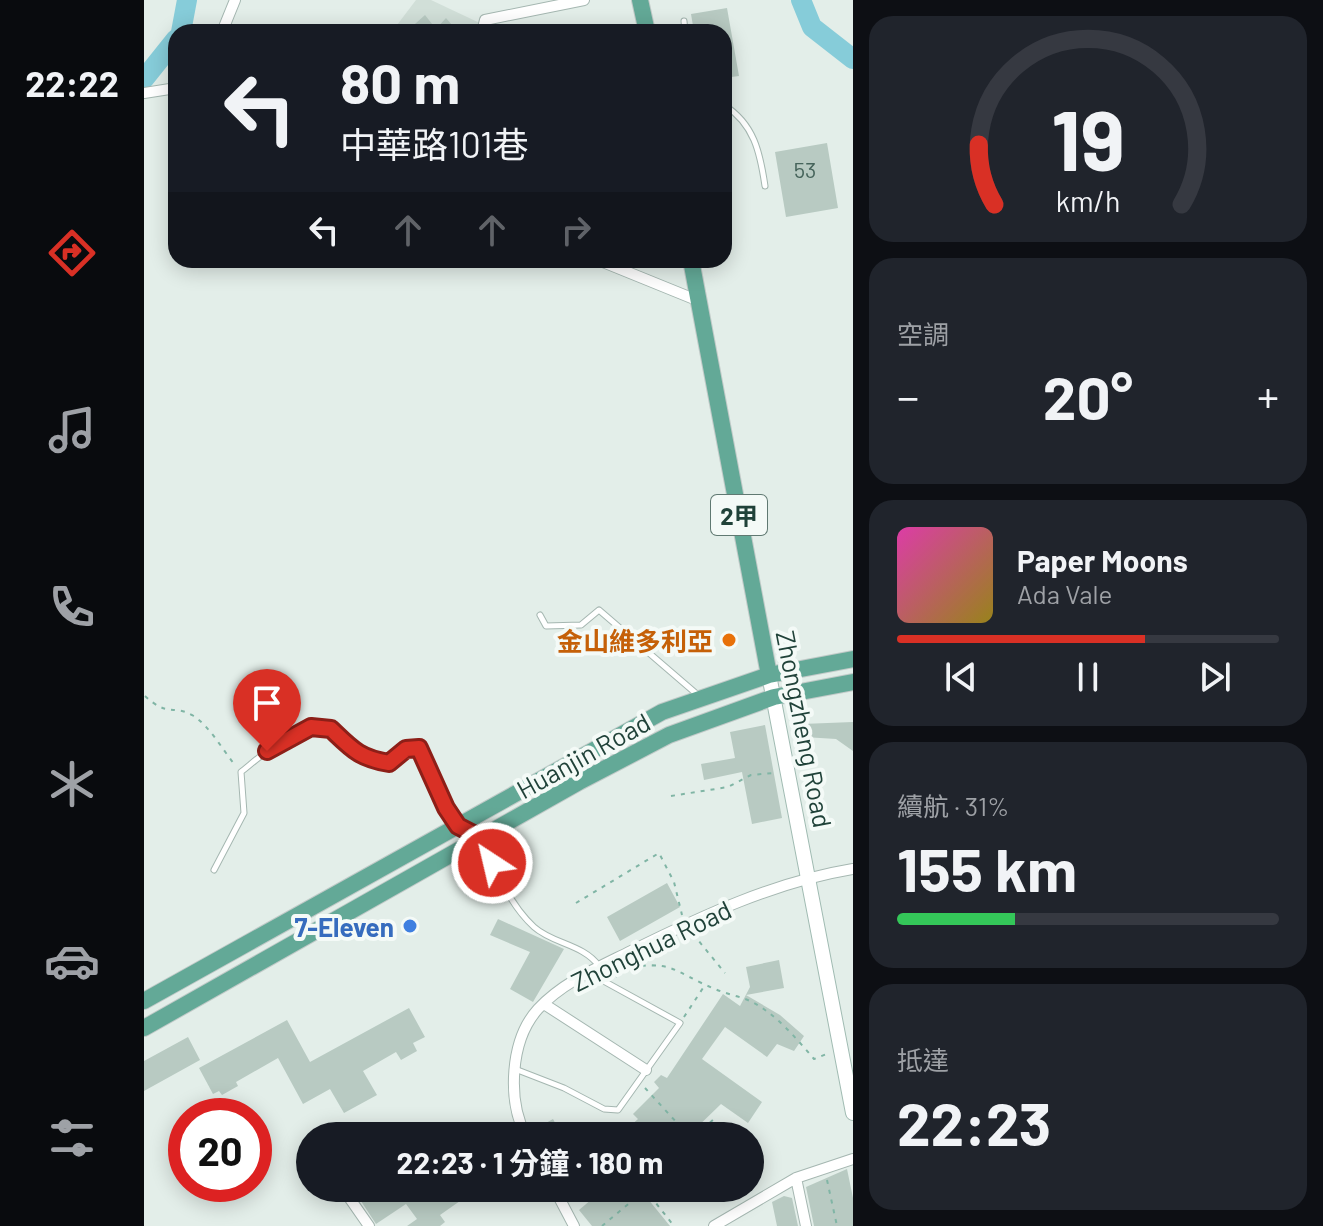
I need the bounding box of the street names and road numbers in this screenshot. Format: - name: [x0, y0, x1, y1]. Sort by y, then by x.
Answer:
- road number: 2甲: [711, 495, 767, 535]
- street label: Zhongzheng Road: [771, 628, 839, 830]
- street label: Huanjin Road: [511, 706, 655, 804]
- street label: Zhonghua Road: [566, 893, 736, 997]

